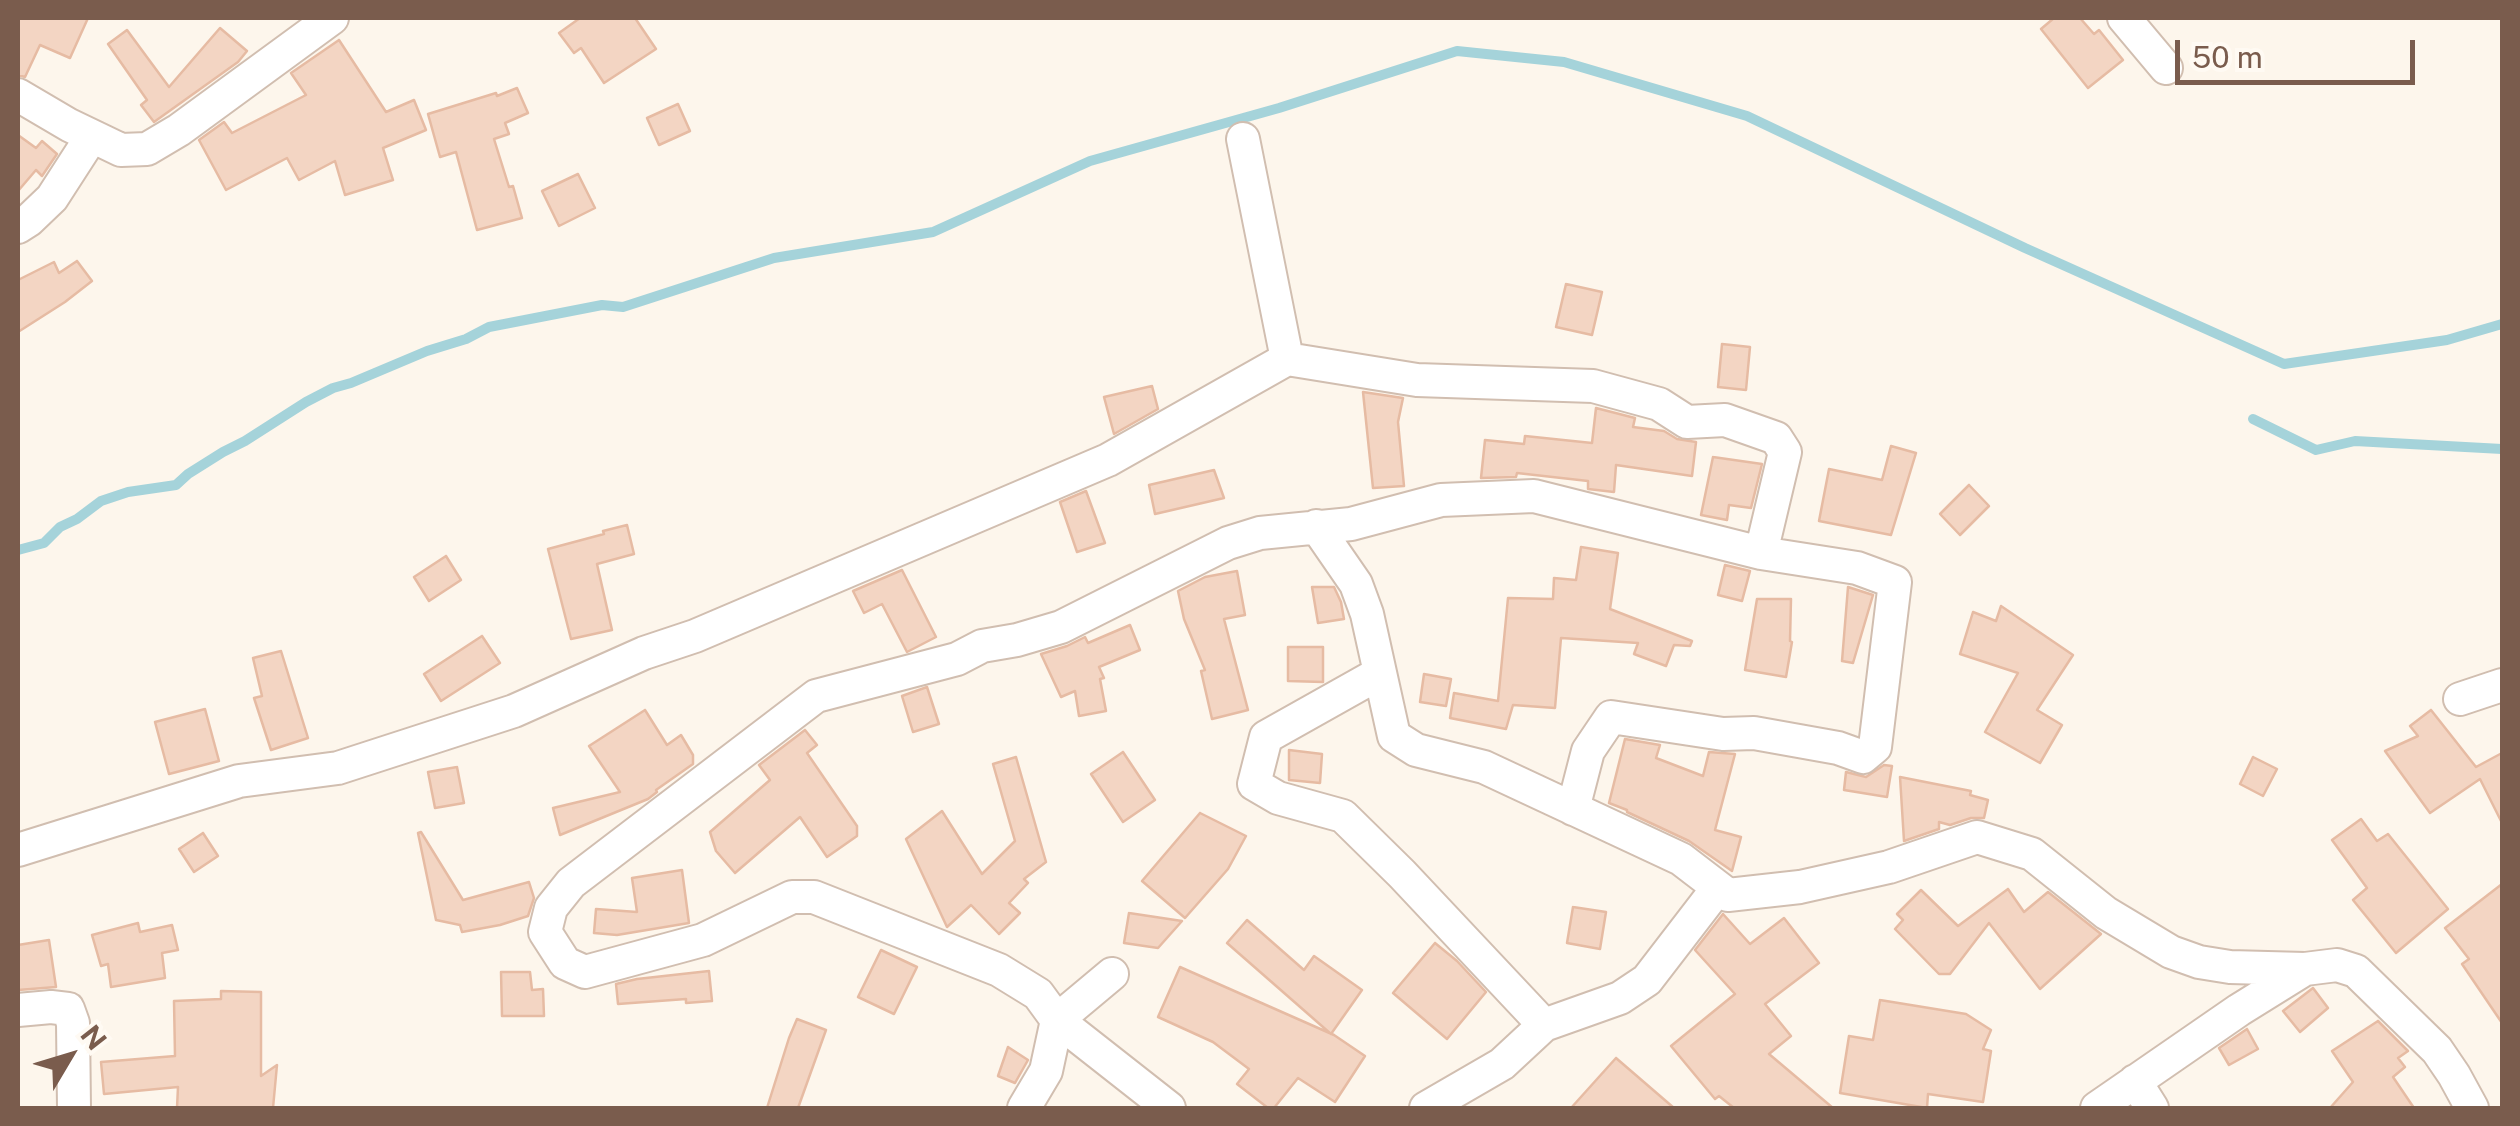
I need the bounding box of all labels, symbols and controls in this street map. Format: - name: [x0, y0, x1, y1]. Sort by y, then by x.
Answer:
- scale bar: [2180, 20, 2420, 82]
- text: 50 m: [2192, 39, 2263, 75]
- north arrow: [20, 1006, 120, 1106]
- text: N: [74, 1018, 114, 1056]

